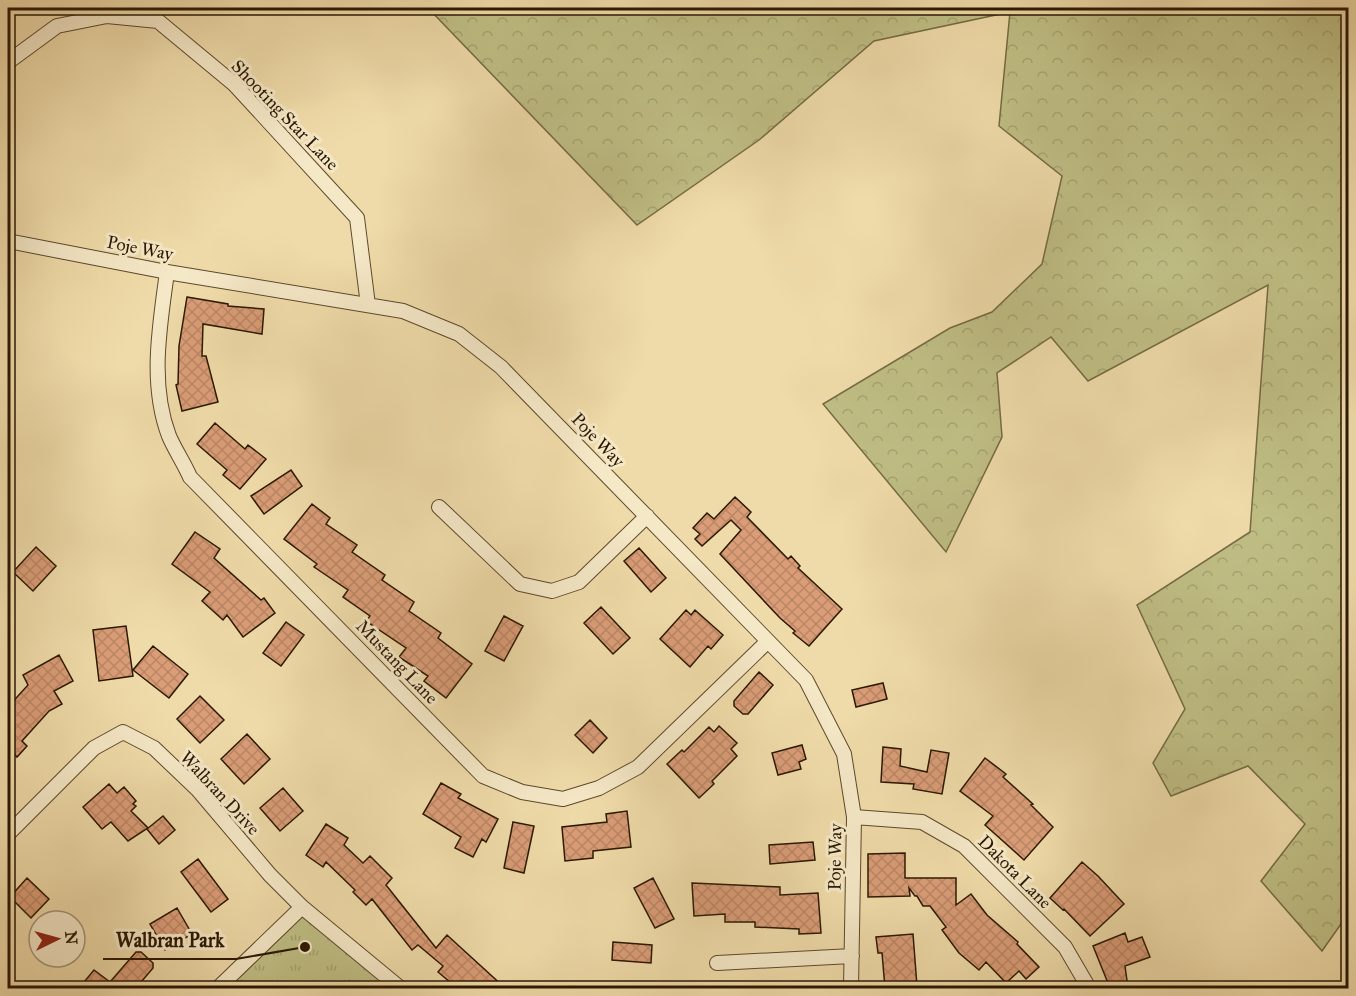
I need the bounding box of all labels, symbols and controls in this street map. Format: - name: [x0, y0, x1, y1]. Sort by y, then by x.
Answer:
- street label: Shooting Star Lane: [226, 55, 343, 176]
- street label: Poje Way: [105, 231, 175, 265]
- street label: Poje Way: [567, 408, 630, 472]
- street label: Mustang Lane: [351, 615, 443, 709]
- street label: Walbran Drive: [175, 746, 265, 840]
- street label: Poje Way: [823, 823, 847, 891]
- street label: Dakota Lane: [974, 831, 1056, 913]
- north arrow: [27, 909, 87, 969]
- callout: Walbran Park: [103, 921, 236, 959]
- text: Walbran Park: [116, 928, 225, 952]
- text: N: [61, 930, 82, 946]

